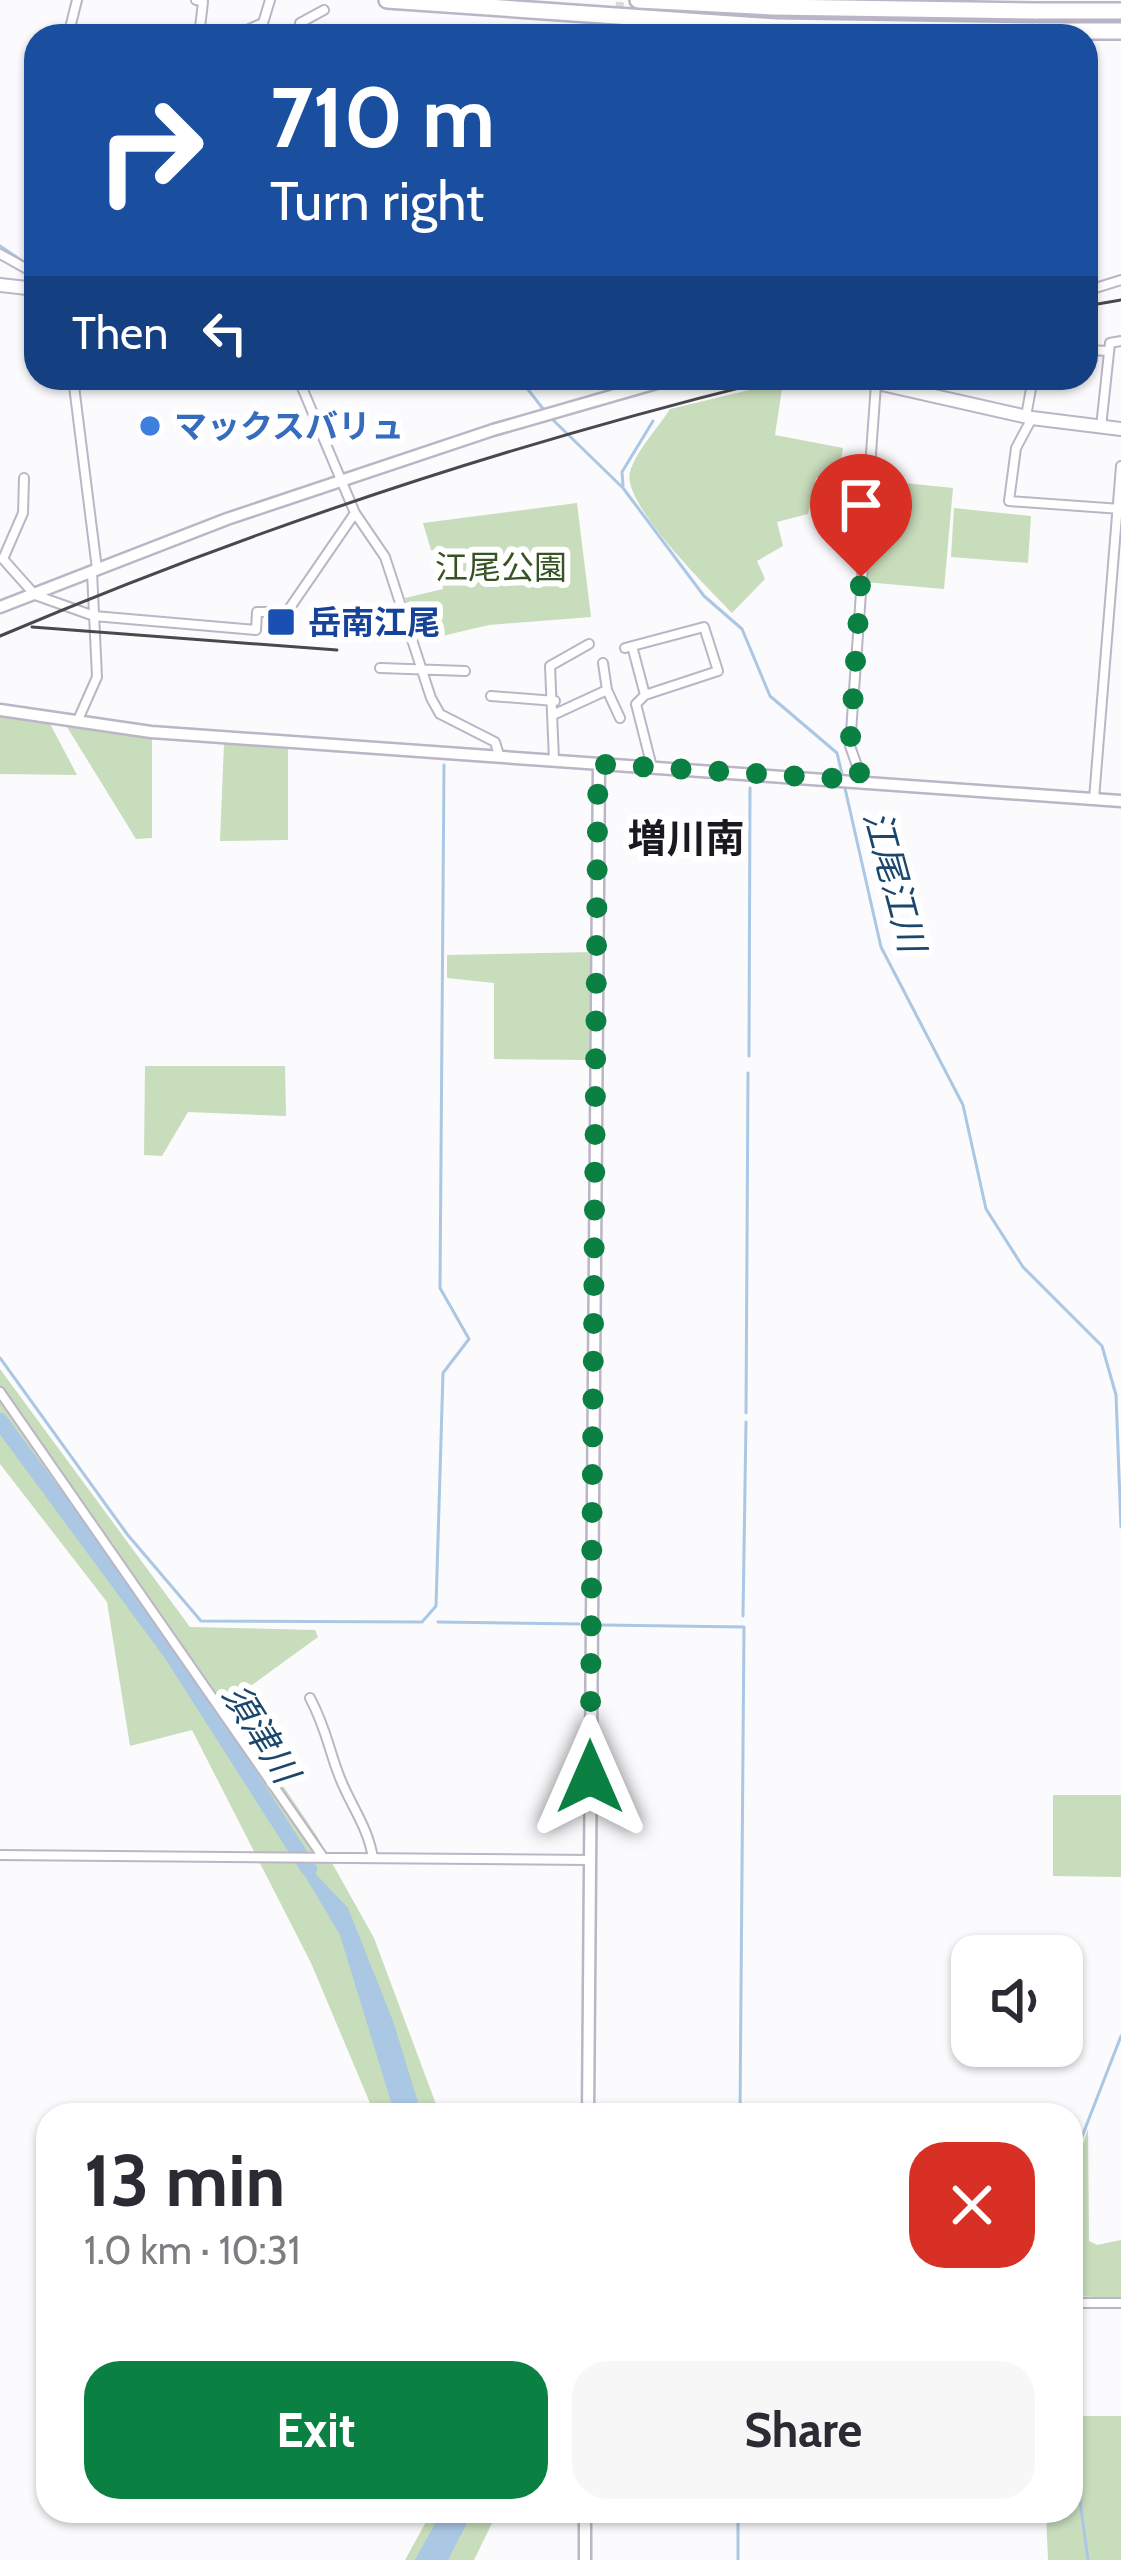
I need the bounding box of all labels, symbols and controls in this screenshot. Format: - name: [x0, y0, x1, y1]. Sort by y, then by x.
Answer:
- text: 710 m: [270, 66, 495, 168]
- icon: right: [72, 72, 228, 228]
- text: Turn right: [270, 168, 484, 234]
- icon: left: [192, 300, 258, 366]
- text: Then: [72, 306, 168, 360]
- place label: マックスバリュ: [174, 406, 404, 446]
- marker: マックスバリュ: [137, 413, 163, 439]
- pin: [810, 454, 912, 577]
- icon: arrive: [828, 472, 894, 538]
- park label: 江尾公園: [435, 547, 567, 587]
- place label: 岳南江尾: [308, 602, 440, 642]
- marker: 岳南江尾: [265, 606, 297, 638]
- water label: 江尾江川: [855, 806, 936, 960]
- district label: 増川南: [627, 814, 745, 862]
- water label: 須津川: [214, 1676, 310, 1794]
- position arrow: [527, 1714, 653, 1840]
- map controls: [951, 1935, 1083, 2067]
- button: sound: [951, 1935, 1083, 2067]
- text: 13 min: [84, 2137, 285, 2224]
- button: close: [909, 2142, 1035, 2268]
- text: 1.0 km · 10:31: [84, 2226, 301, 2274]
- button: Exit: [84, 2361, 548, 2499]
- button: Share: [572, 2361, 1035, 2499]

